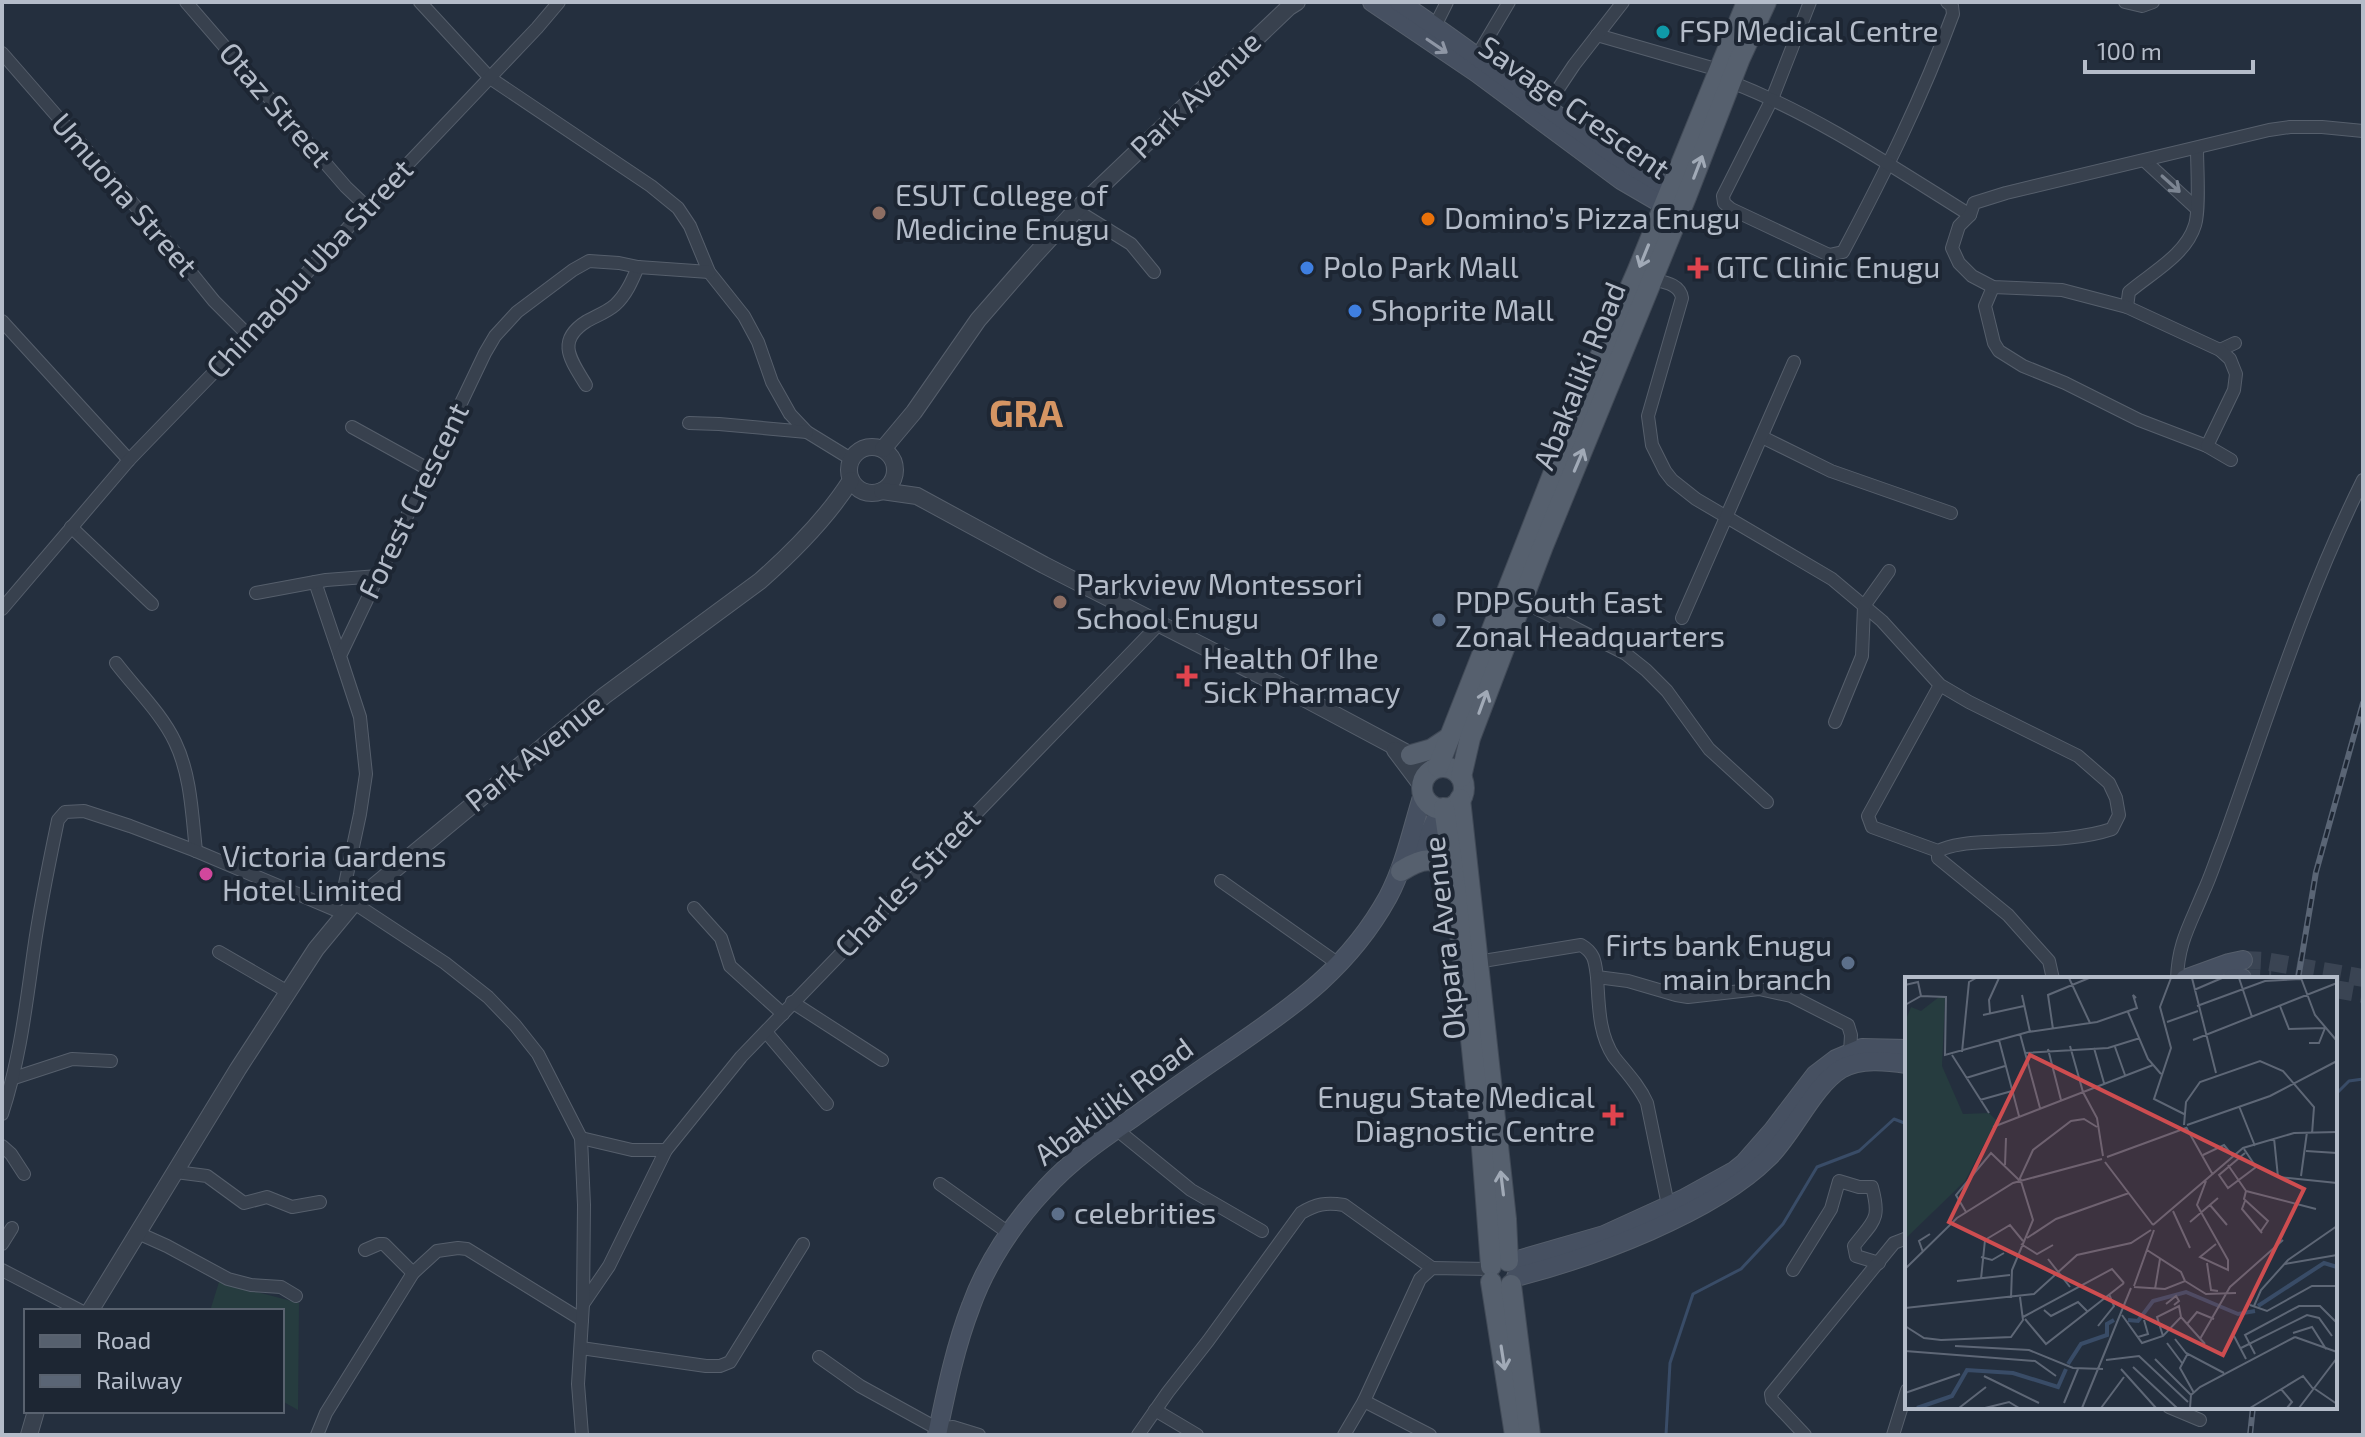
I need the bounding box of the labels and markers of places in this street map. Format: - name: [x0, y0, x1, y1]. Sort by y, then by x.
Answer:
- place label: FSP Medical Centre: [1679, 12, 1939, 48]
- marker: FSP Medical Centre: [1654, 23, 1672, 41]
- place label: ESUT College of Medicine Enugu: [895, 176, 1110, 246]
- place label: Domino’s Pizza Enugu: [1444, 199, 1740, 235]
- marker: ESUT College of Medicine Enugu: [870, 204, 888, 222]
- marker: Domino’s Pizza Enugu: [1419, 210, 1437, 228]
- place label: Polo Park Mall: [1323, 248, 1519, 284]
- place label: GTC Clinic Enugu: [1716, 248, 1940, 284]
- marker: GTC Clinic Enugu: [1687, 257, 1709, 279]
- marker: Polo Park Mall: [1298, 259, 1316, 277]
- place label: Shoprite Mall: [1371, 291, 1554, 327]
- marker: Shoprite Mall: [1346, 302, 1364, 320]
- place label: Parkview Montessori School Enugu: [1076, 565, 1363, 635]
- place label: PDP South East Zonal Headquarters: [1455, 583, 1725, 653]
- marker: Parkview Montessori School Enugu: [1051, 593, 1069, 611]
- marker: PDP South East Zonal Headquarters: [1430, 611, 1448, 629]
- place label: Health Of Ihe Sick Pharmacy: [1203, 639, 1401, 709]
- marker: Health Of Ihe Sick Pharmacy: [1178, 667, 1196, 685]
- place label: Victoria Gardens Hotel Limited: [222, 837, 447, 907]
- marker: Victoria Gardens Hotel Limited: [197, 865, 215, 883]
- place label: Firts bank Enugu main branch: [1605, 926, 1832, 996]
- marker: Firts bank Enugu main branch: [1839, 954, 1857, 972]
- place label: Enugu State Medical Diagnostic Centre: [1317, 1078, 1595, 1148]
- marker: Enugu State Medical Diagnostic Centre: [1602, 1104, 1624, 1126]
- place label: celebrities: [1074, 1194, 1216, 1230]
- marker: celebrities: [1049, 1205, 1067, 1223]

